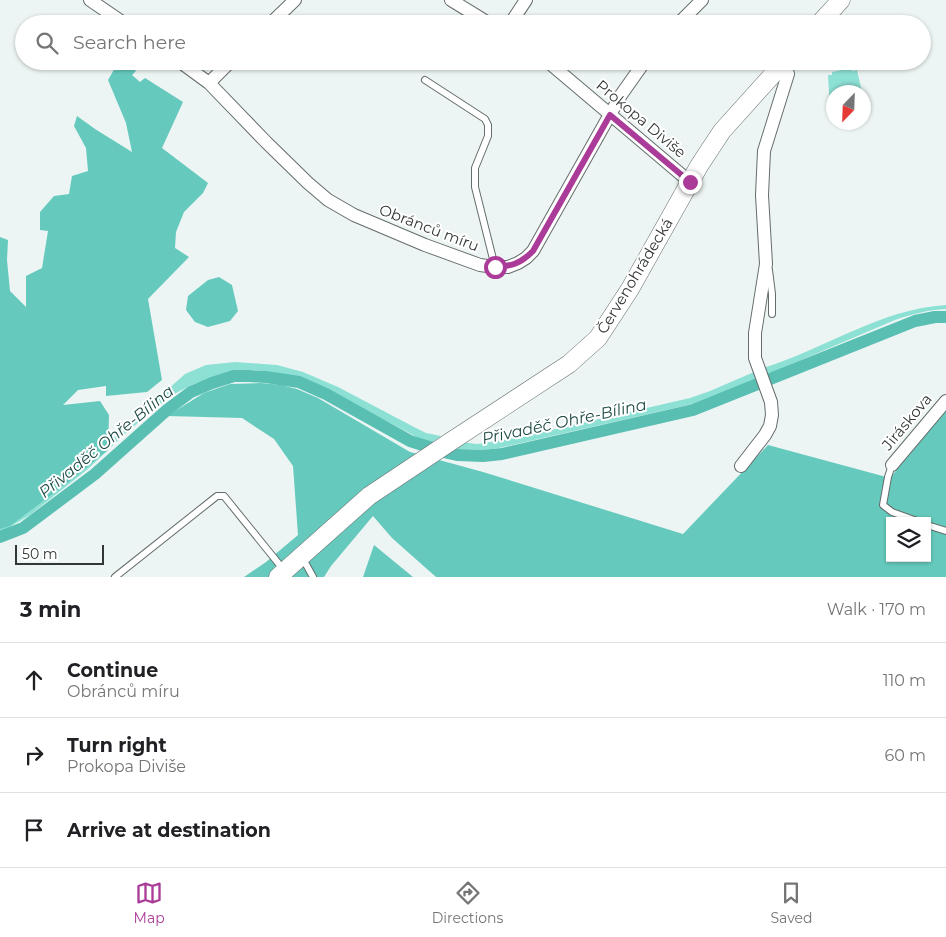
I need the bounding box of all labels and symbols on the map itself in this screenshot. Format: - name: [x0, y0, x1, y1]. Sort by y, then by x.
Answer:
- street label: Prokopa Diviše: [592, 75, 690, 162]
- north arrow: [826, 85, 871, 130]
- route end: [679, 171, 702, 194]
- street label: Obránců míru: [376, 200, 482, 255]
- street label: Červenohrádecká: [592, 214, 677, 337]
- route start: [484, 256, 507, 279]
- water label: Přivaděč Ohře-Bílina: [35, 381, 178, 502]
- street label: Jiráskova: [877, 390, 936, 454]
- water label: Přivaděč Ohře-Bílina: [480, 395, 648, 448]
- scale bar: [15, 542, 104, 565]

